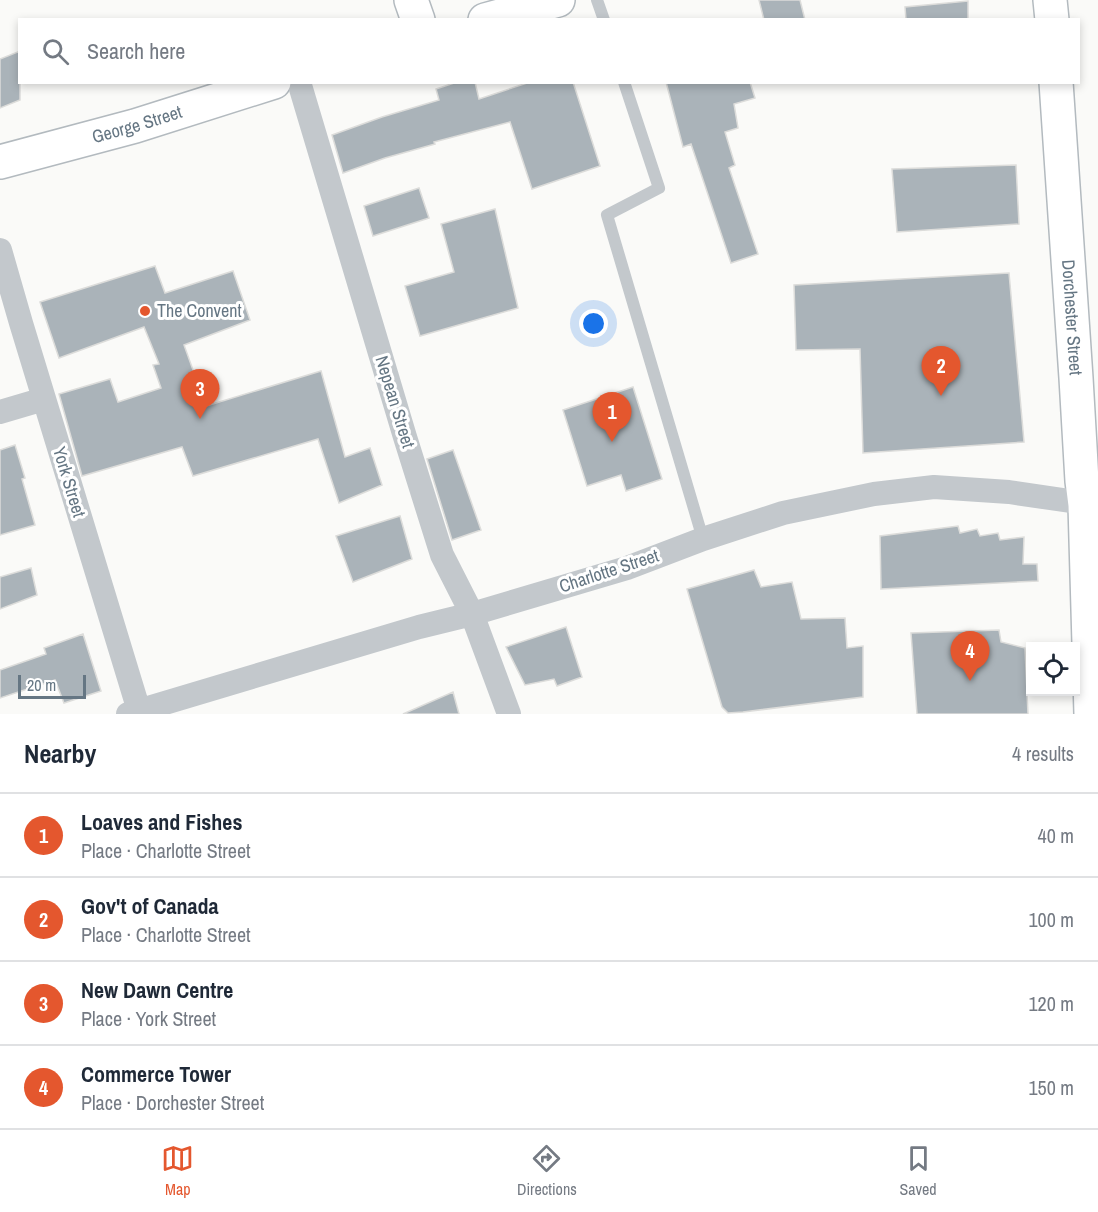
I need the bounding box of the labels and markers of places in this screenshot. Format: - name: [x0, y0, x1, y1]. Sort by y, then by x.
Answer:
- place label: The Convent: [157, 298, 242, 323]
- marker: The Convent: [138, 304, 152, 318]
- pin: 2: [922, 346, 960, 396]
- pin: 3: [180, 370, 220, 419]
- pin: 1: [592, 392, 632, 442]
- pin: 4: [950, 632, 990, 681]

